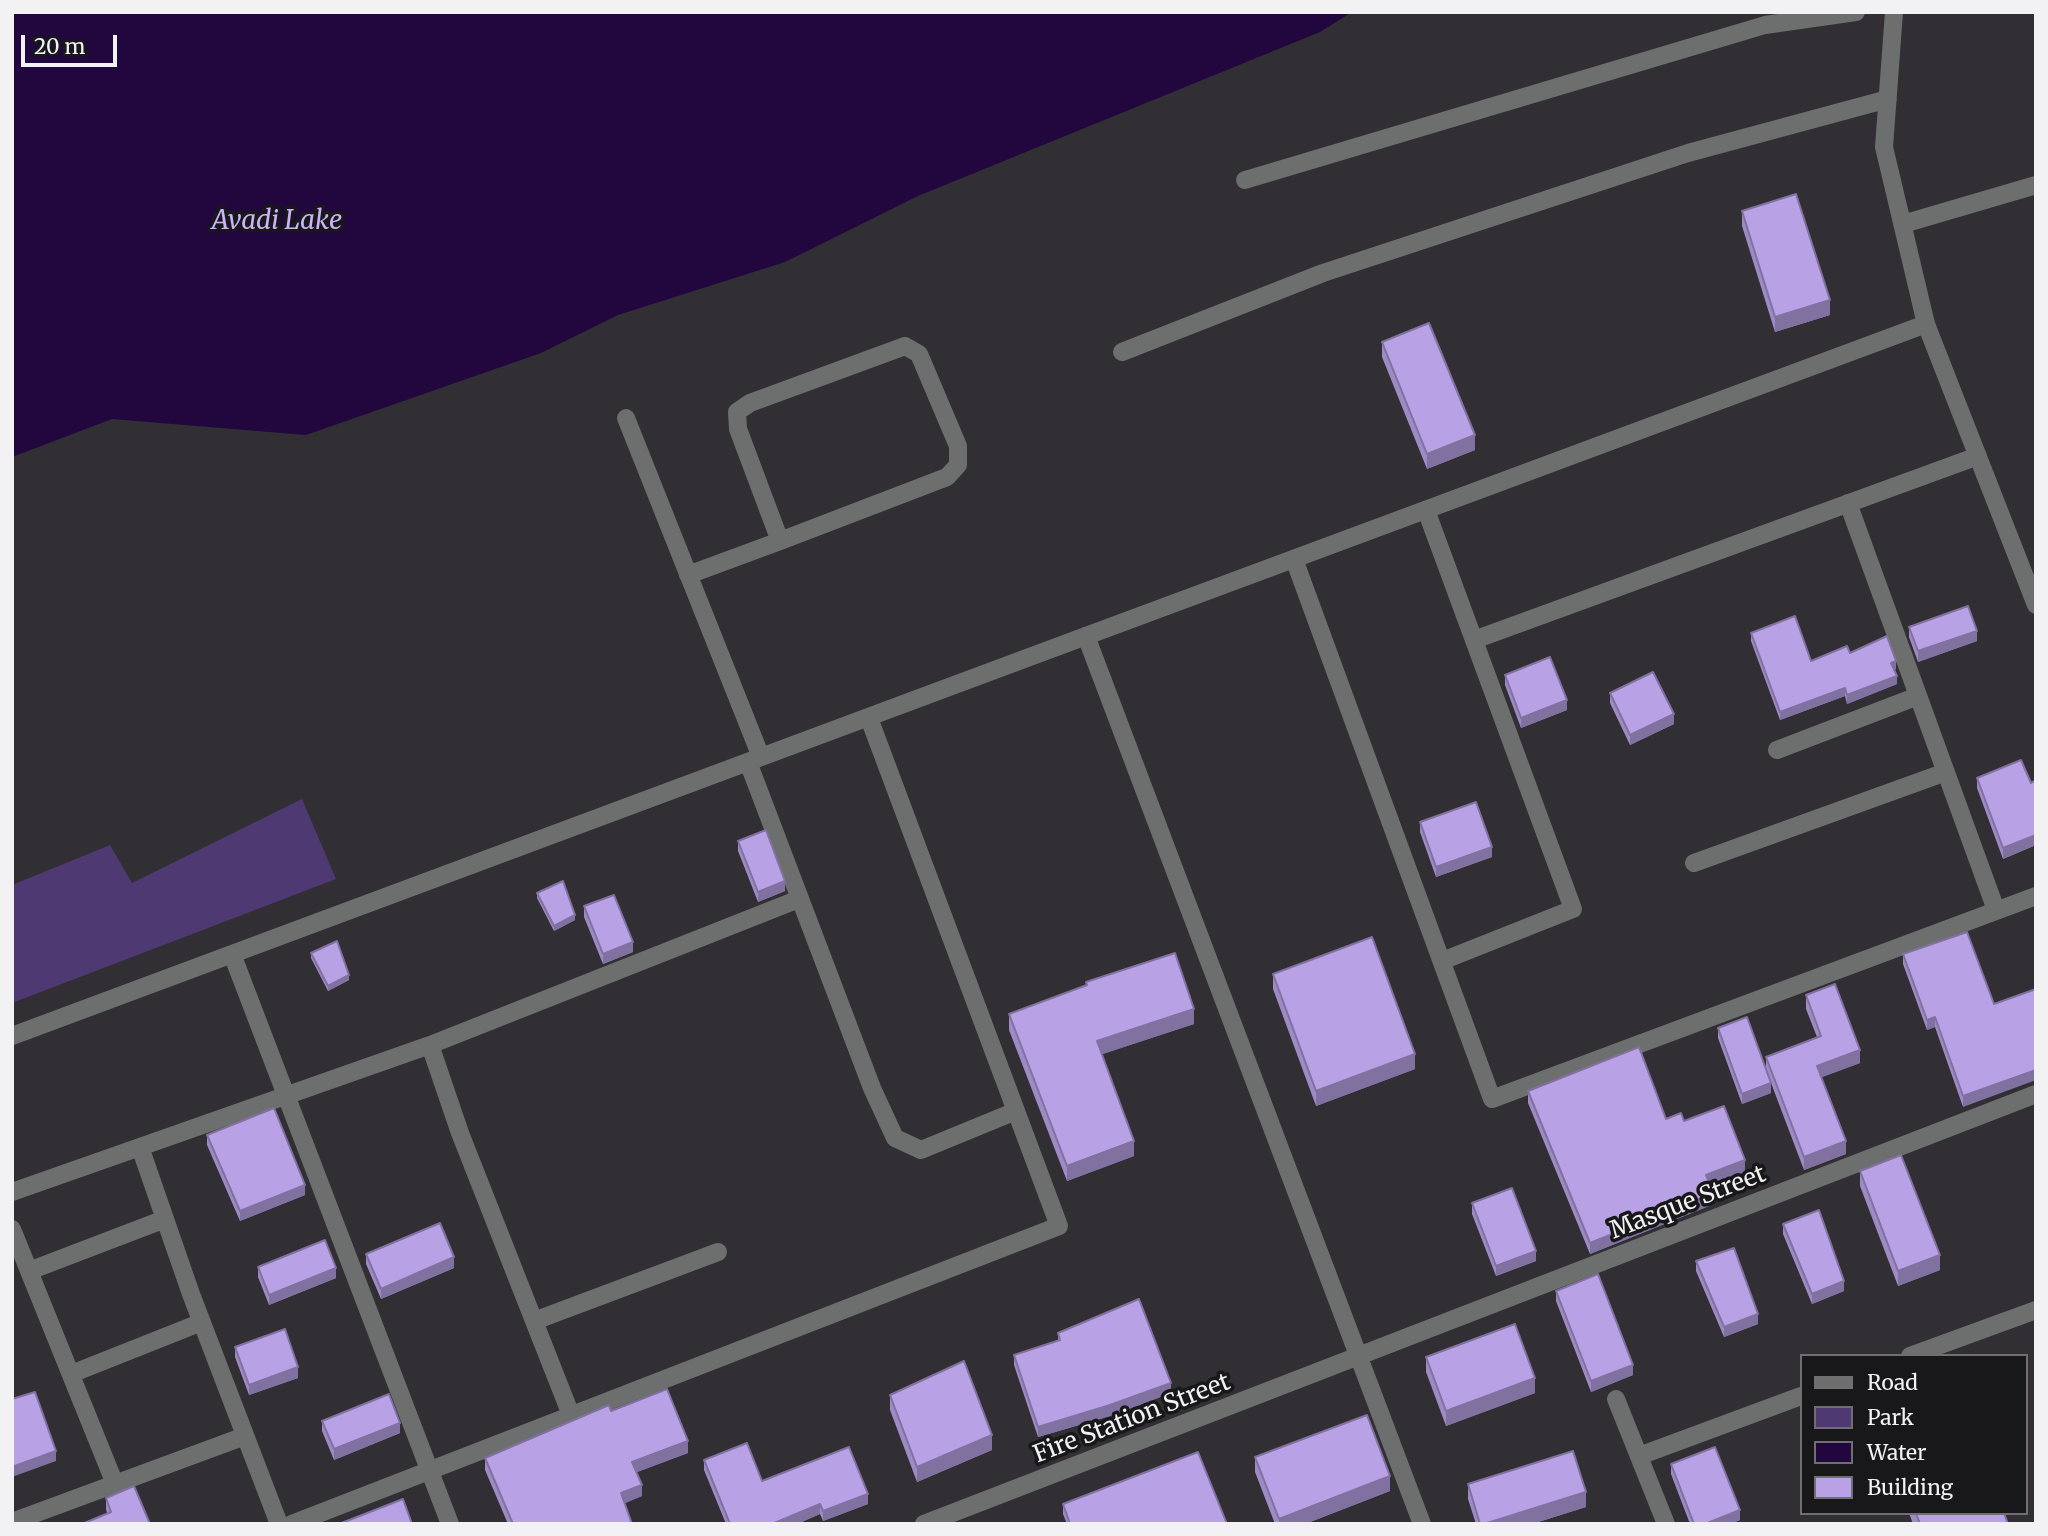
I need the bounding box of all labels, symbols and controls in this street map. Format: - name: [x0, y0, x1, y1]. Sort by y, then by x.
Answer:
- scale bar: [24, 21, 121, 65]
- text: 20 m: [34, 33, 85, 60]
- water label: Avadi Lake: [212, 206, 342, 238]
- street label: Masque Street: [1606, 1160, 1770, 1246]
- legend: [1800, 1354, 2027, 1515]
- street label: Fire Station Street: [1030, 1368, 1234, 1470]
- text: Road: [1867, 1369, 1918, 1396]
- text: Park: [1867, 1404, 1914, 1431]
- text: Water: [1867, 1439, 1926, 1466]
- text: Building: [1867, 1474, 1953, 1501]

